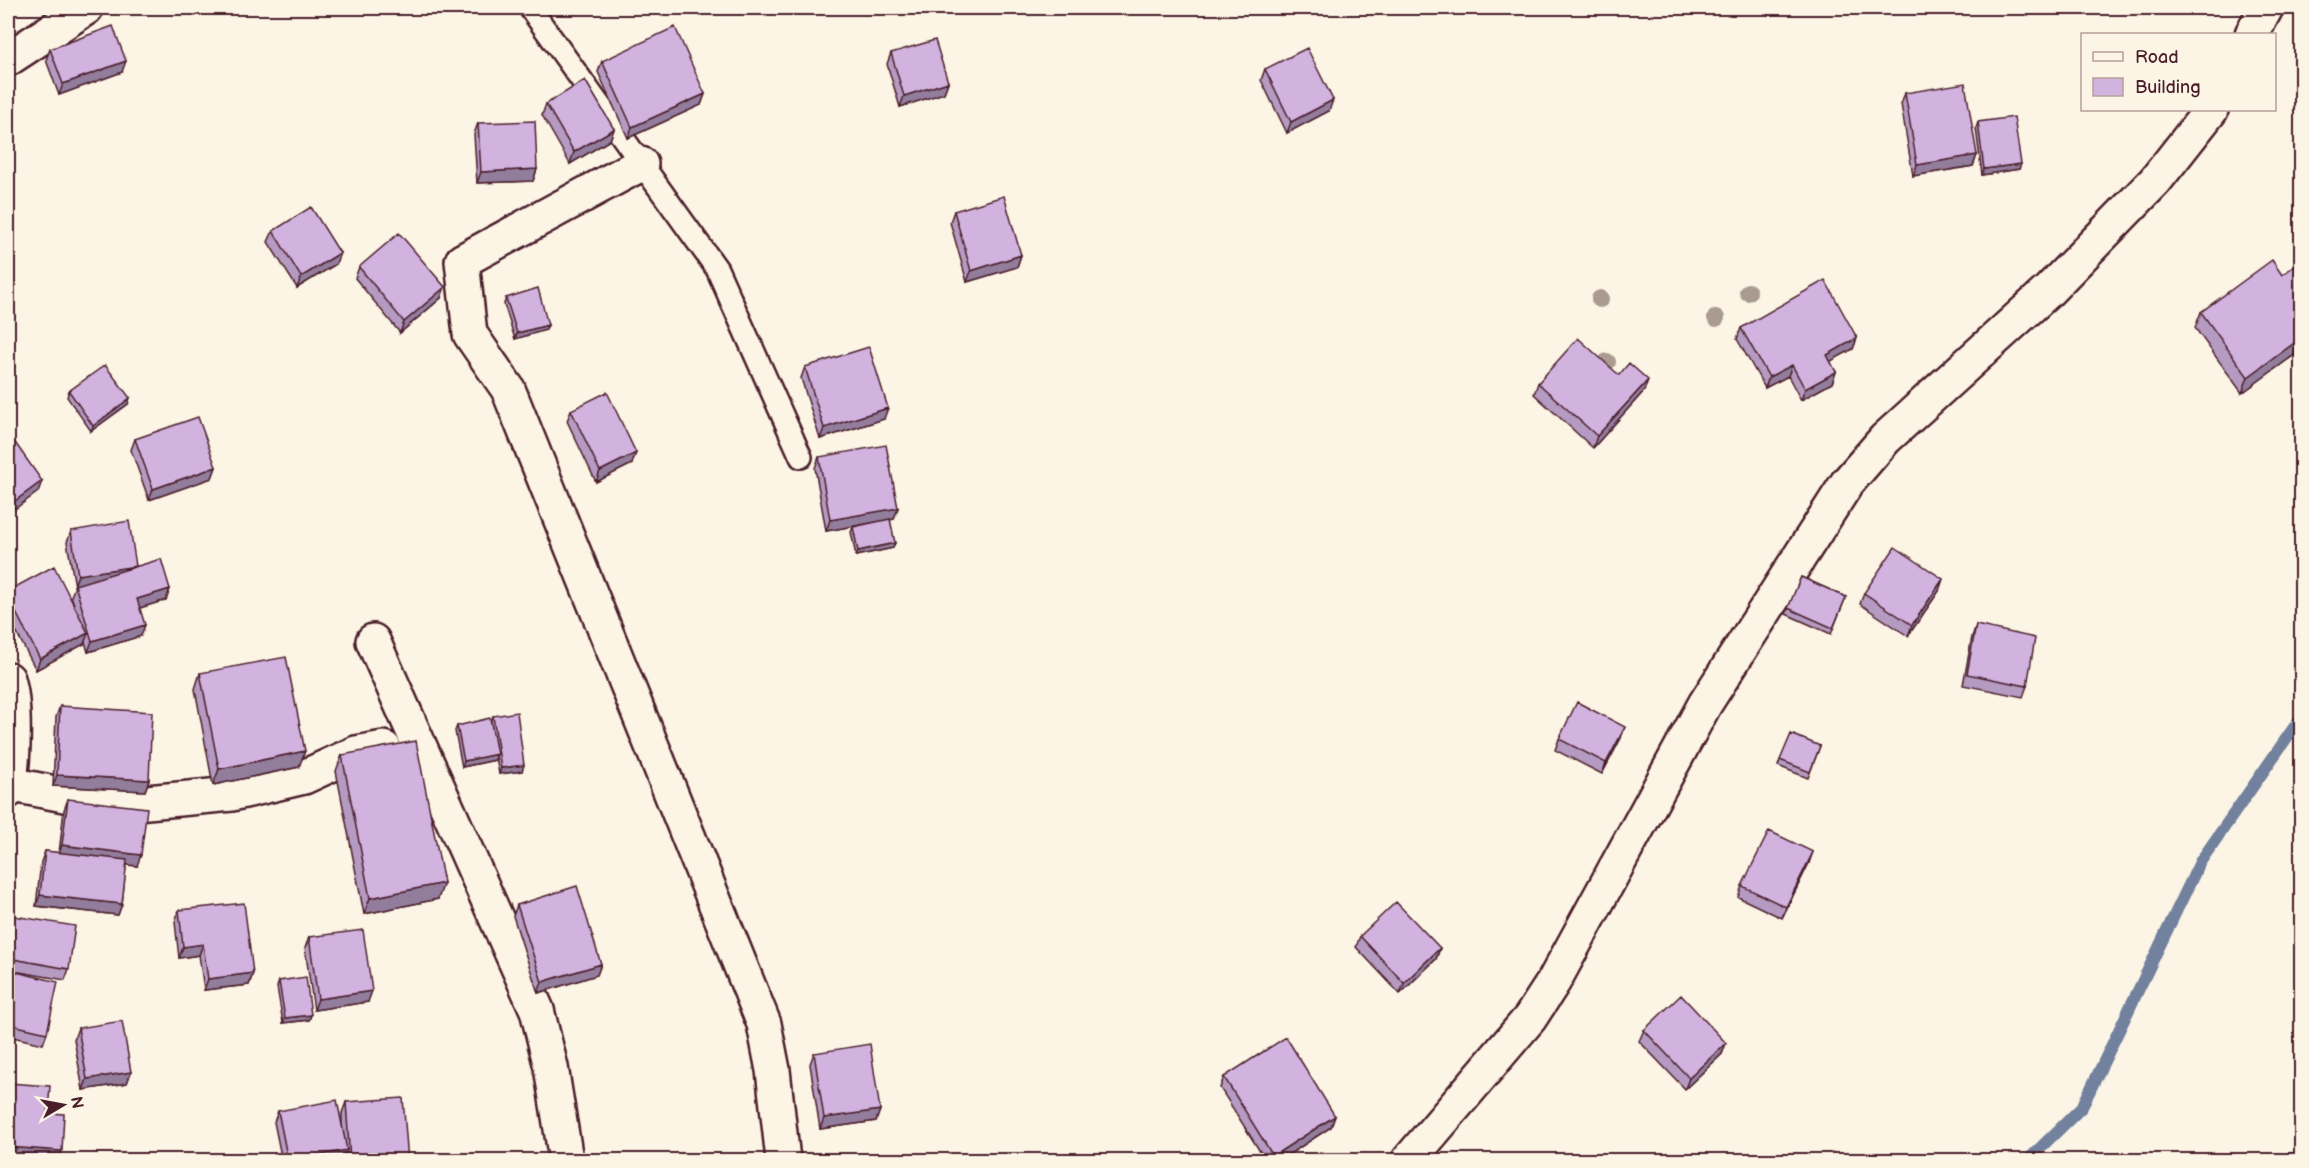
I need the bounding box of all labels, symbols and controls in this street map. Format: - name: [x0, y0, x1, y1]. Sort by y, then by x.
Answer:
- legend: [2081, 33, 2276, 111]
- text: Road: [2135, 47, 2179, 68]
- text: Building: [2135, 77, 2201, 98]
- north arrow: [33, 1075, 93, 1135]
- text: N: [66, 1095, 87, 1110]

